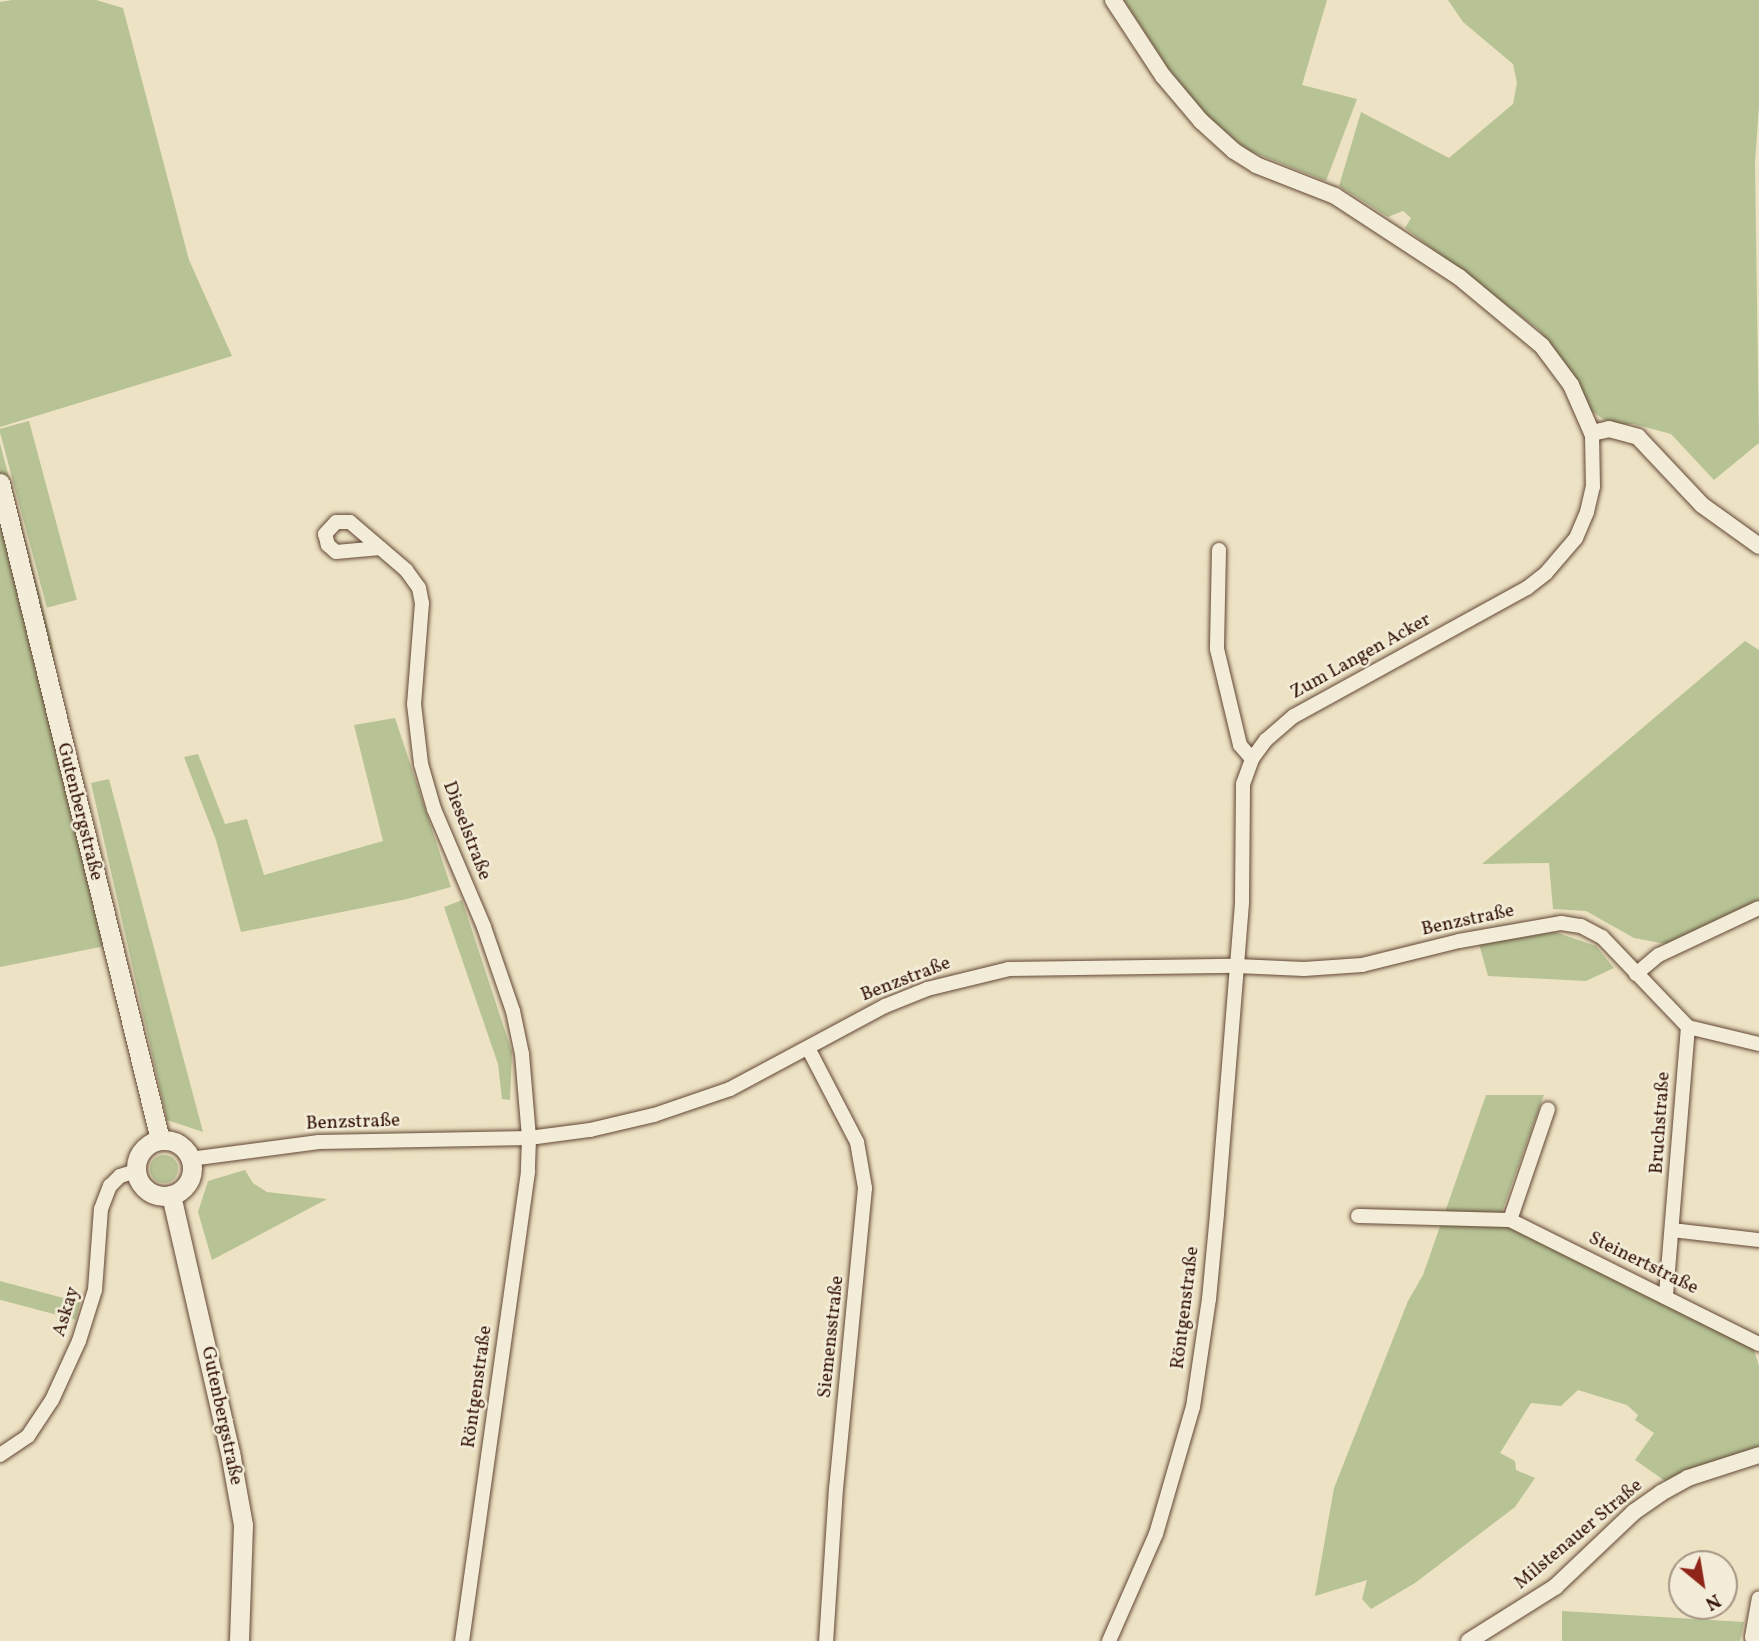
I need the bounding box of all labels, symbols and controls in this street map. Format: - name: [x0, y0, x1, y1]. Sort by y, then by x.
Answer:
- street label: Zum Langen Acker: [1287, 609, 1435, 705]
- street label: Gutenbergstraße: [51, 741, 107, 883]
- street label: Dieselstraße: [437, 778, 495, 884]
- street label: Benzstraße: [1420, 900, 1516, 942]
- street label: Benzstraße: [858, 952, 954, 1008]
- street label: Bruchstraße: [1646, 1071, 1676, 1175]
- street label: Benzstraße: [305, 1110, 401, 1136]
- street label: Steinertstraße: [1584, 1228, 1702, 1300]
- street label: Röntgenstraße: [1167, 1245, 1205, 1371]
- street label: Siemensstraße: [814, 1275, 850, 1399]
- street label: Askay: [49, 1284, 85, 1340]
- street label: Röntgenstraße: [458, 1324, 498, 1450]
- street label: Gutenbergstraße: [195, 1345, 247, 1487]
- street label: Milstenauer Straße: [1510, 1475, 1648, 1595]
- north arrow: [1668, 1550, 1738, 1620]
- text: N: [1700, 1587, 1725, 1616]

